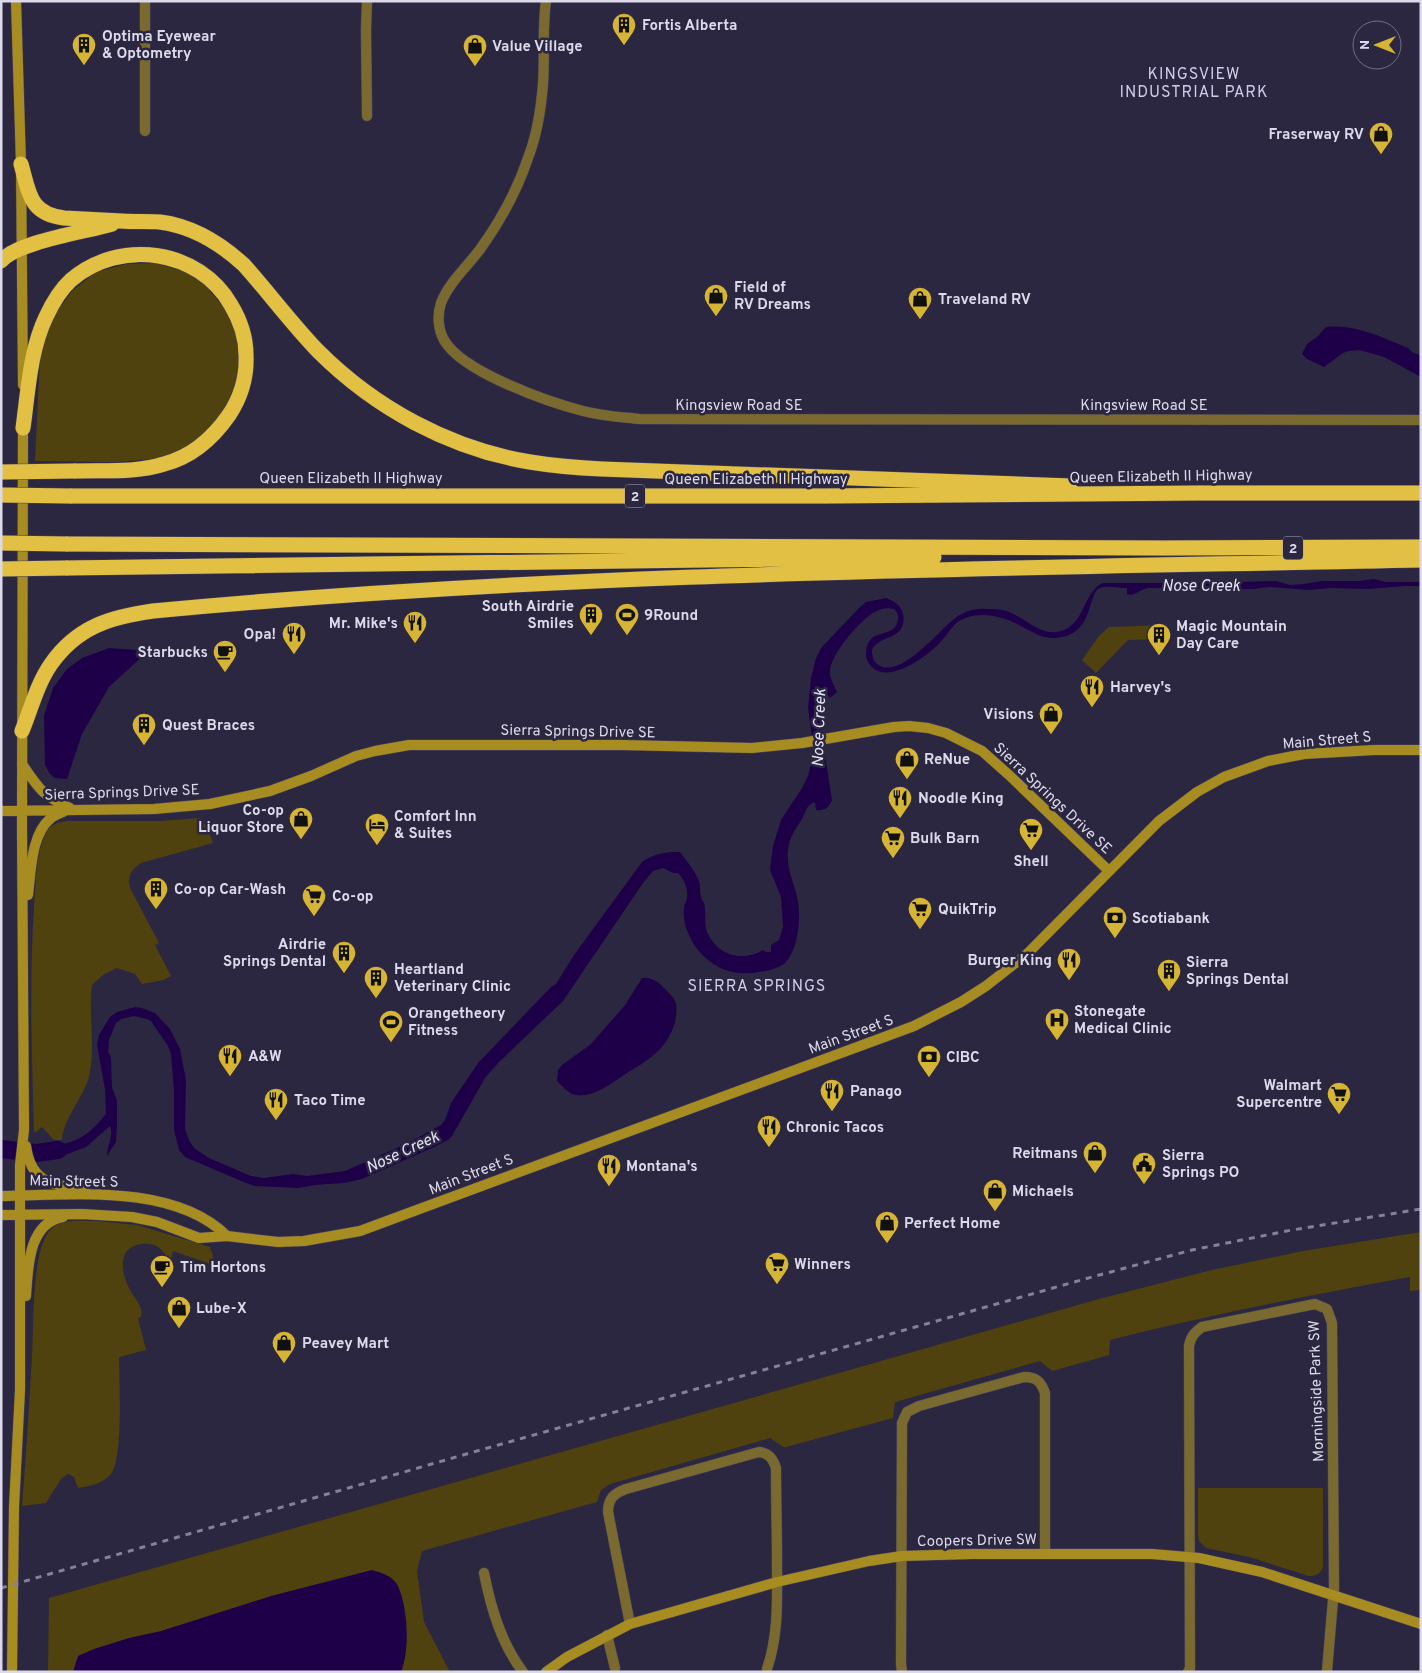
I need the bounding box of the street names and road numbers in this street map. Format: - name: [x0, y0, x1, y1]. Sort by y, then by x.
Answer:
- street label: Kingsview Road SE: [675, 397, 803, 416]
- street label: Kingsview Road SE: [1080, 397, 1208, 416]
- street label: Queen Elizabeth II Highway: [1069, 466, 1253, 489]
- street label: Queen Elizabeth II Highway: [259, 470, 443, 489]
- street label: Queen Elizabeth II Highway: [664, 471, 848, 490]
- road number: 2: [625, 484, 645, 508]
- road number: 2: [1283, 536, 1303, 560]
- street label: Sierra Springs Drive SE: [500, 722, 656, 743]
- street label: Main Street S: [1282, 728, 1372, 755]
- street label: Sierra Springs Drive SE: [989, 739, 1115, 859]
- street label: Sierra Springs Drive SE: [44, 781, 200, 806]
- street label: Main Street S: [806, 1011, 897, 1060]
- street label: Main Street S: [427, 1151, 517, 1200]
- street label: Main Street S: [29, 1172, 119, 1193]
- street label: Morningside Park SW: [1306, 1320, 1329, 1462]
- street label: Coopers Drive SW: [917, 1531, 1037, 1552]

